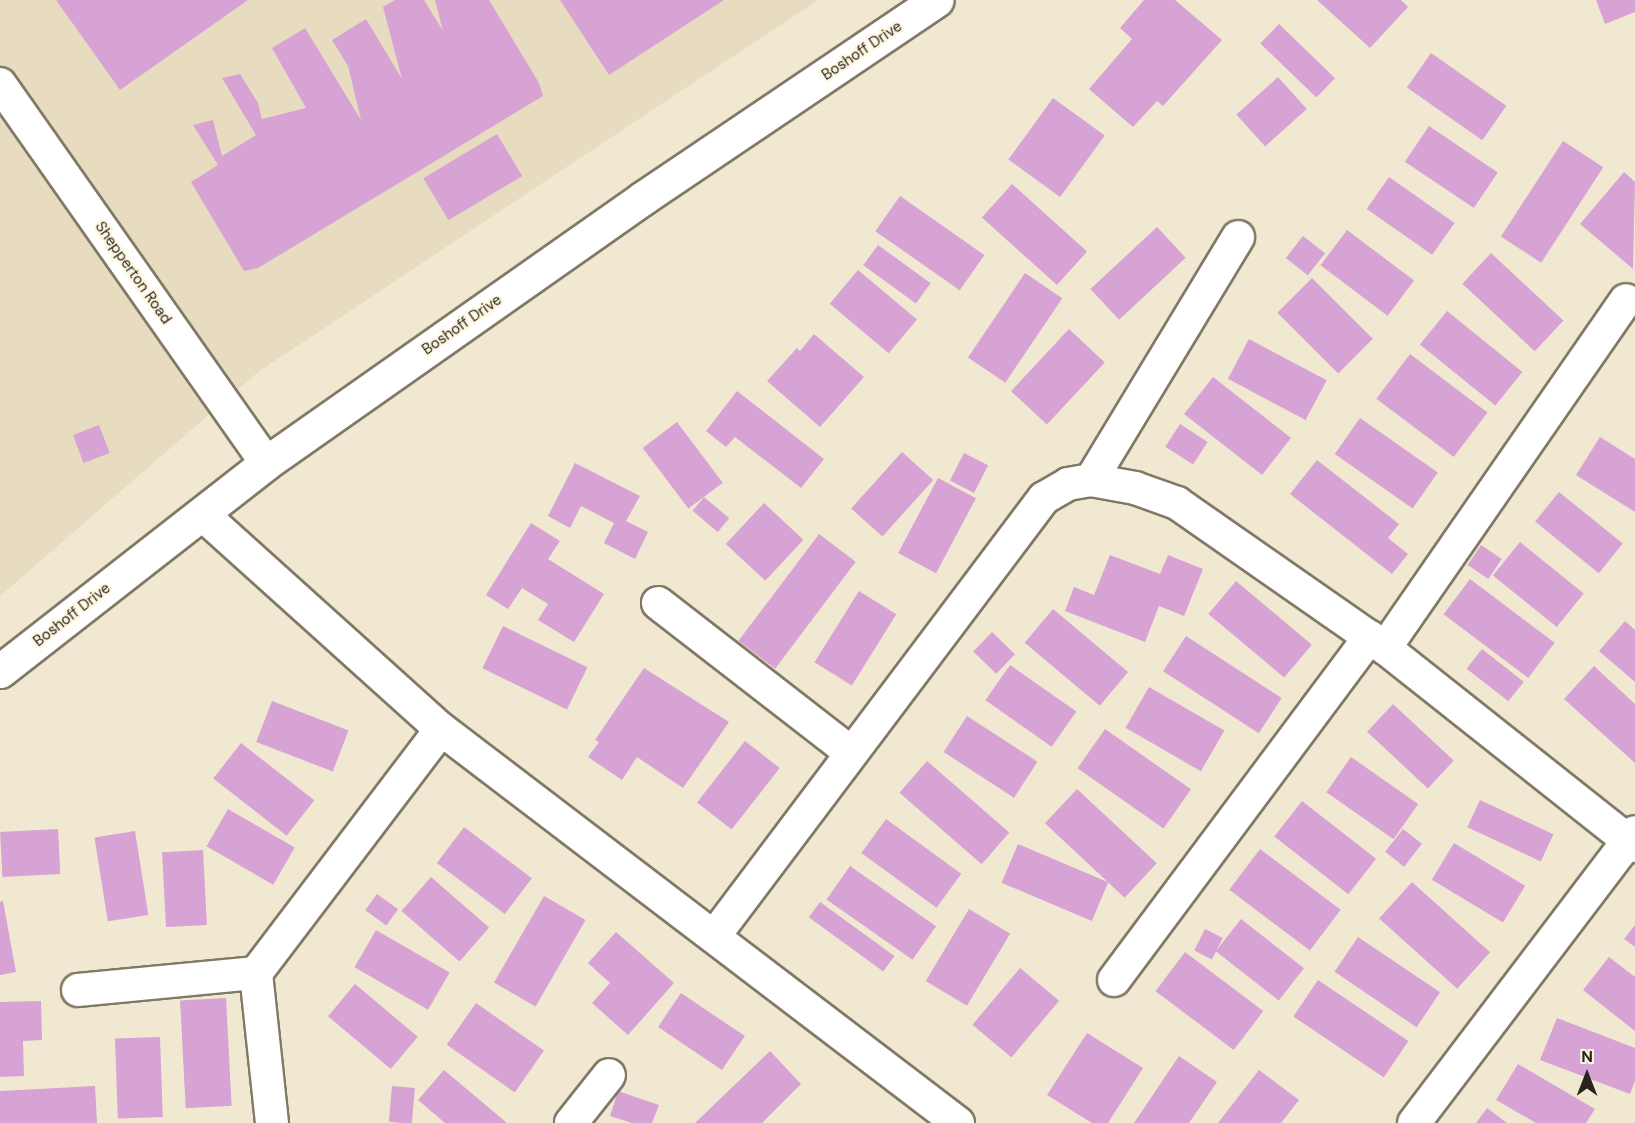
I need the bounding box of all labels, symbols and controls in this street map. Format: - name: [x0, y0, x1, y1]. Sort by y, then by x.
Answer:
- street label: Boshoff Drive: [819, 18, 905, 84]
- street label: Shepperton Road: [91, 218, 175, 328]
- street label: Boshoff Drive: [419, 291, 505, 359]
- street label: Boshoff Drive: [30, 579, 114, 651]
- north arrow: [1557, 1045, 1617, 1105]
- text: N: [1581, 1046, 1593, 1067]

